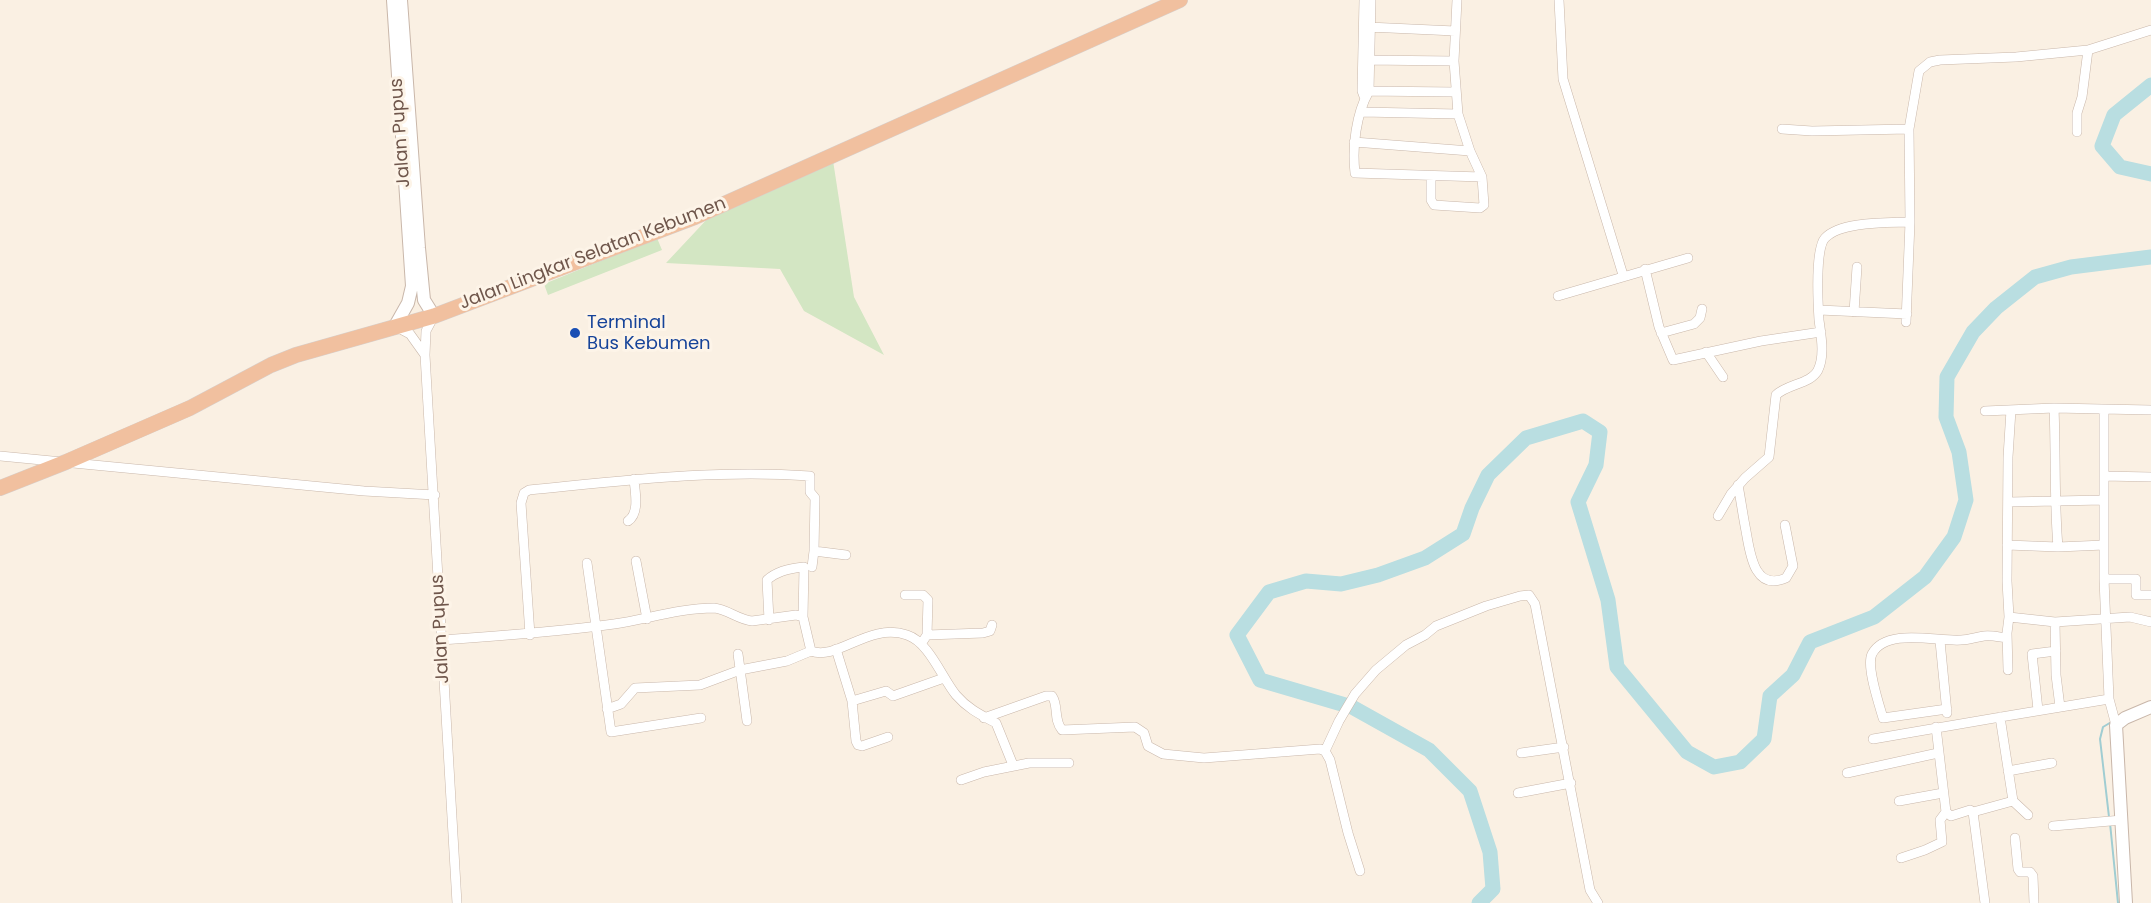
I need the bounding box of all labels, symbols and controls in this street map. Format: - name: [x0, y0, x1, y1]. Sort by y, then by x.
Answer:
- street label: Jalan Pupus: [386, 78, 416, 188]
- street label: Jalan Lingkar Selatan Kebumen: [457, 193, 729, 315]
- place label: Terminal Bus Kebumen: [587, 312, 711, 354]
- marker: Terminal Bus Kebumen: [568, 326, 582, 340]
- street label: Jalan Pupus: [427, 574, 455, 684]

